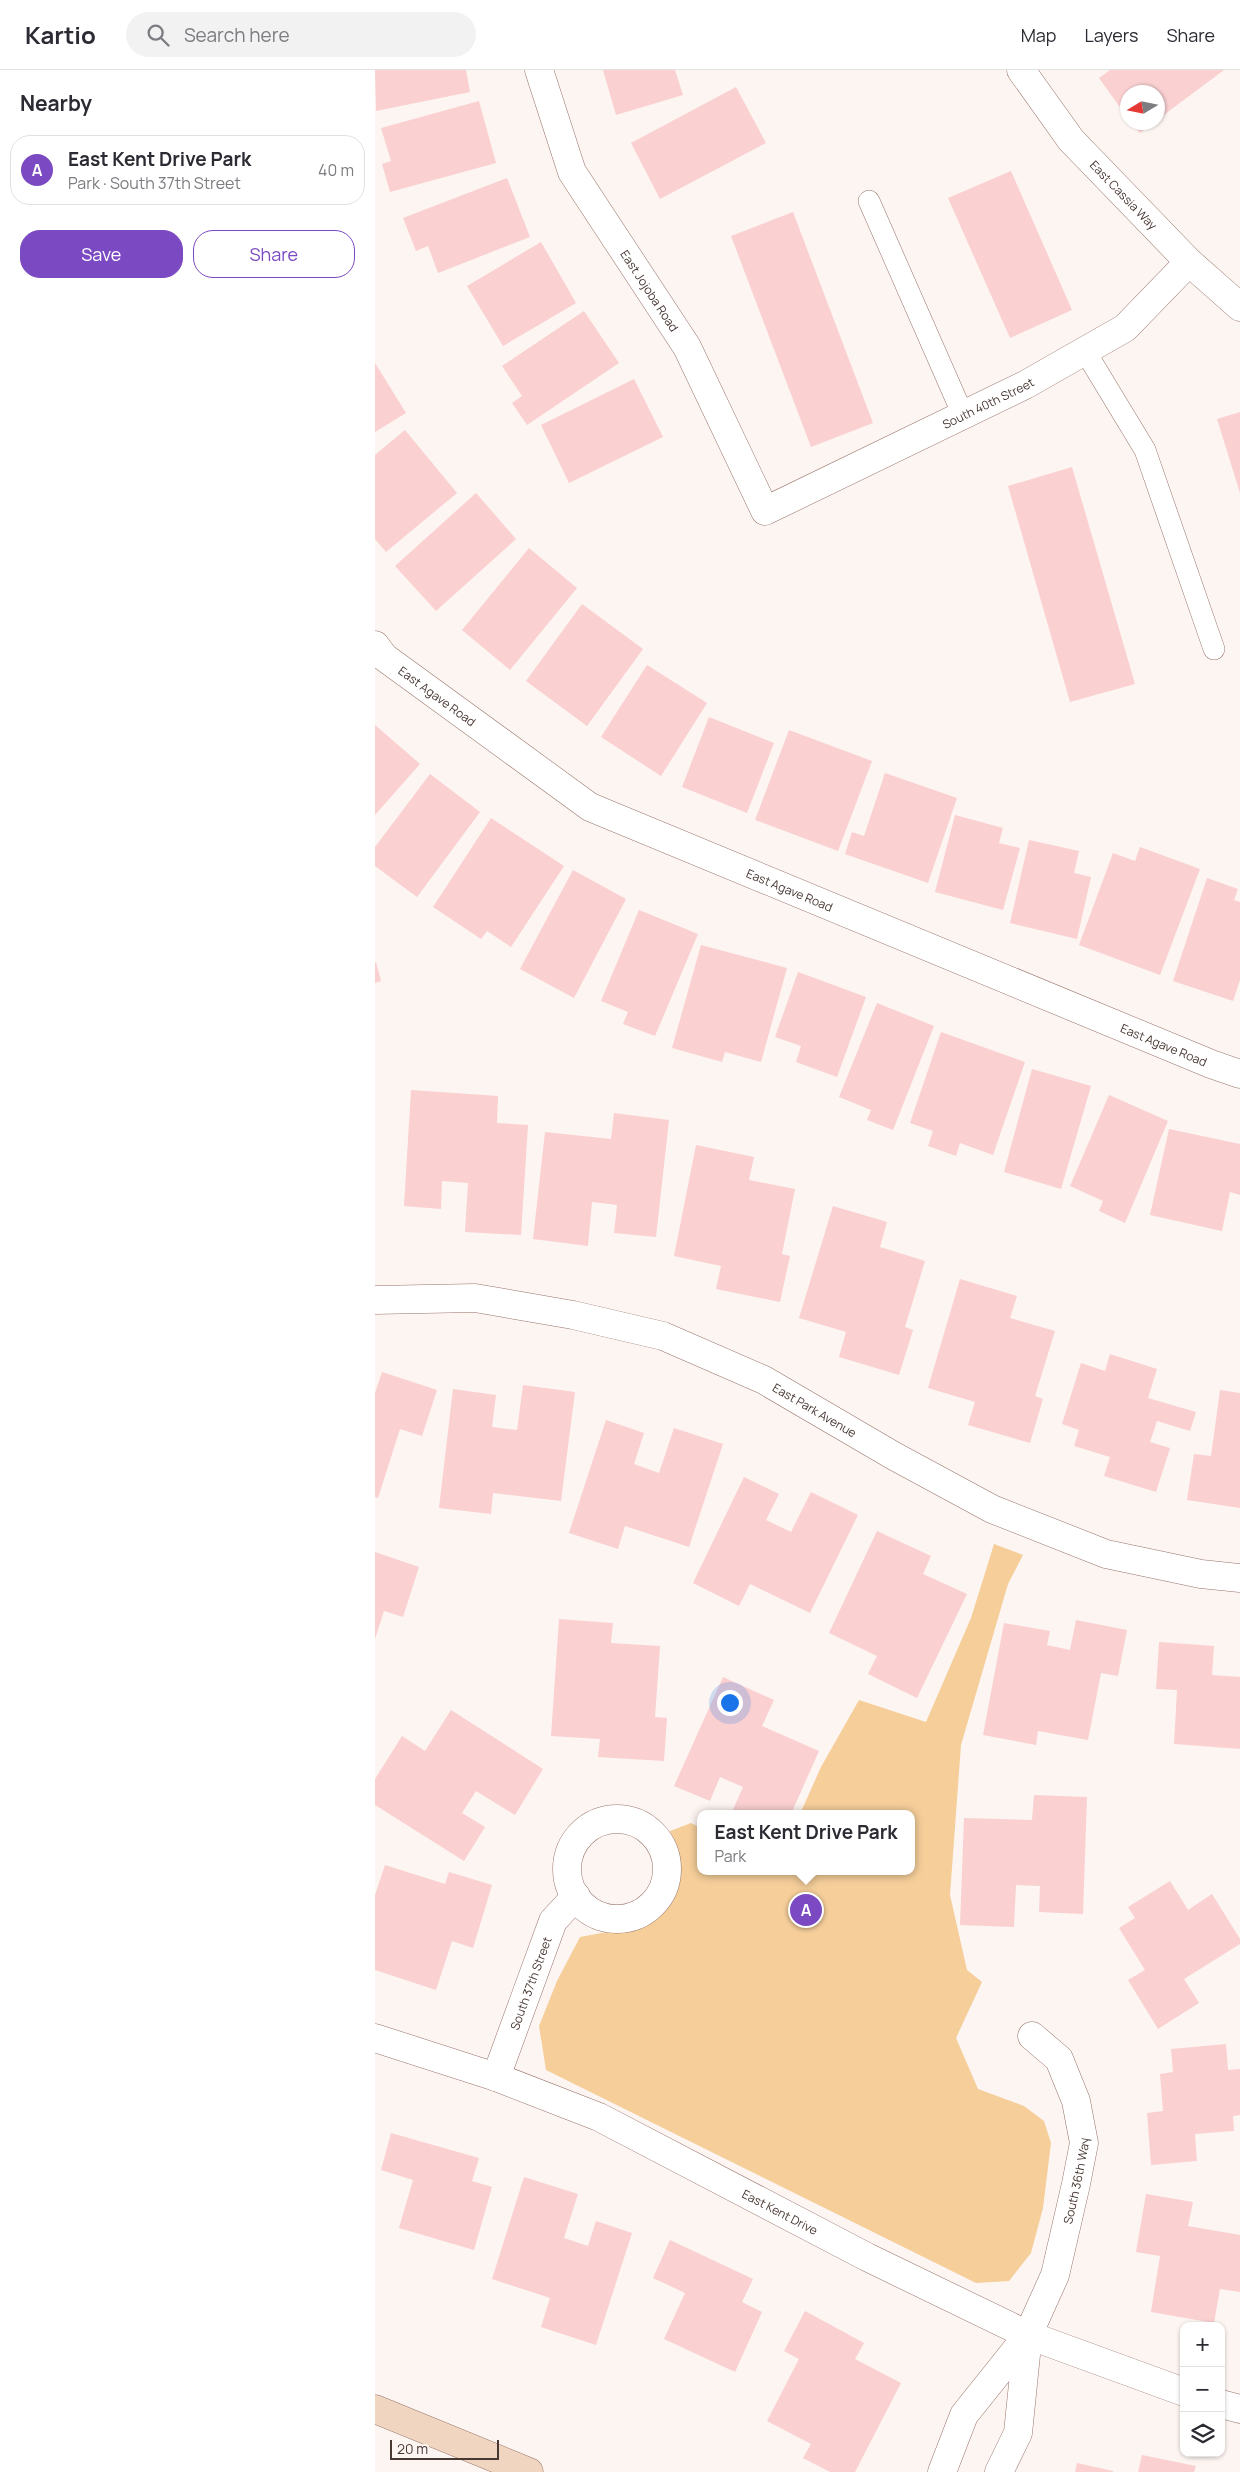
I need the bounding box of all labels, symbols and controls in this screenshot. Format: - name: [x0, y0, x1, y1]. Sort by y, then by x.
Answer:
- search box: [126, 12, 476, 57]
- text: Kartio: [25, 18, 96, 51]
- icon: search: [144, 21, 172, 49]
- text: Search here: [184, 22, 290, 48]
- text: Map: [1021, 23, 1056, 47]
- text: Layers: [1084, 23, 1138, 47]
- text: Share: [1166, 23, 1215, 47]
- north arrow: [1120, 85, 1165, 130]
- text: Nearby: [20, 89, 92, 117]
- text: East Kent Drive Park: [68, 146, 251, 172]
- street label: East Cassia Way: [1086, 156, 1162, 233]
- text: A: [32, 159, 42, 181]
- text: 40 m: [318, 159, 354, 181]
- text: Park · South 37th Street: [68, 172, 241, 194]
- button: Save: [20, 230, 183, 278]
- button: Share: [193, 230, 355, 278]
- street label: East Jojoba Road: [617, 246, 683, 335]
- street label: South 40th Street: [939, 373, 1037, 432]
- street label: East Agave Road: [395, 662, 480, 730]
- street label: East Agave Road: [744, 864, 835, 915]
- street label: East Agave Road: [1118, 1019, 1210, 1070]
- street label: East Park Avenue: [770, 1379, 860, 1441]
- your location: [717, 1690, 743, 1716]
- popup: [697, 1810, 915, 1875]
- text: East Kent Drive Park: [714, 1819, 898, 1845]
- text: Park: [714, 1845, 746, 1867]
- pin: A: [790, 1891, 822, 1929]
- street label: South 37th Street: [505, 1934, 555, 2032]
- street label: South 36th Way: [1059, 2135, 1093, 2226]
- street label: East Kent Drive: [739, 2185, 821, 2238]
- map controls: [1180, 2322, 1225, 2457]
- button: +: [1180, 2322, 1225, 2367]
- button: −: [1180, 2367, 1225, 2412]
- button: layers: [1180, 2412, 1225, 2457]
- scale bar: [390, 2437, 499, 2460]
- text: 20 m: [397, 2439, 428, 2458]

